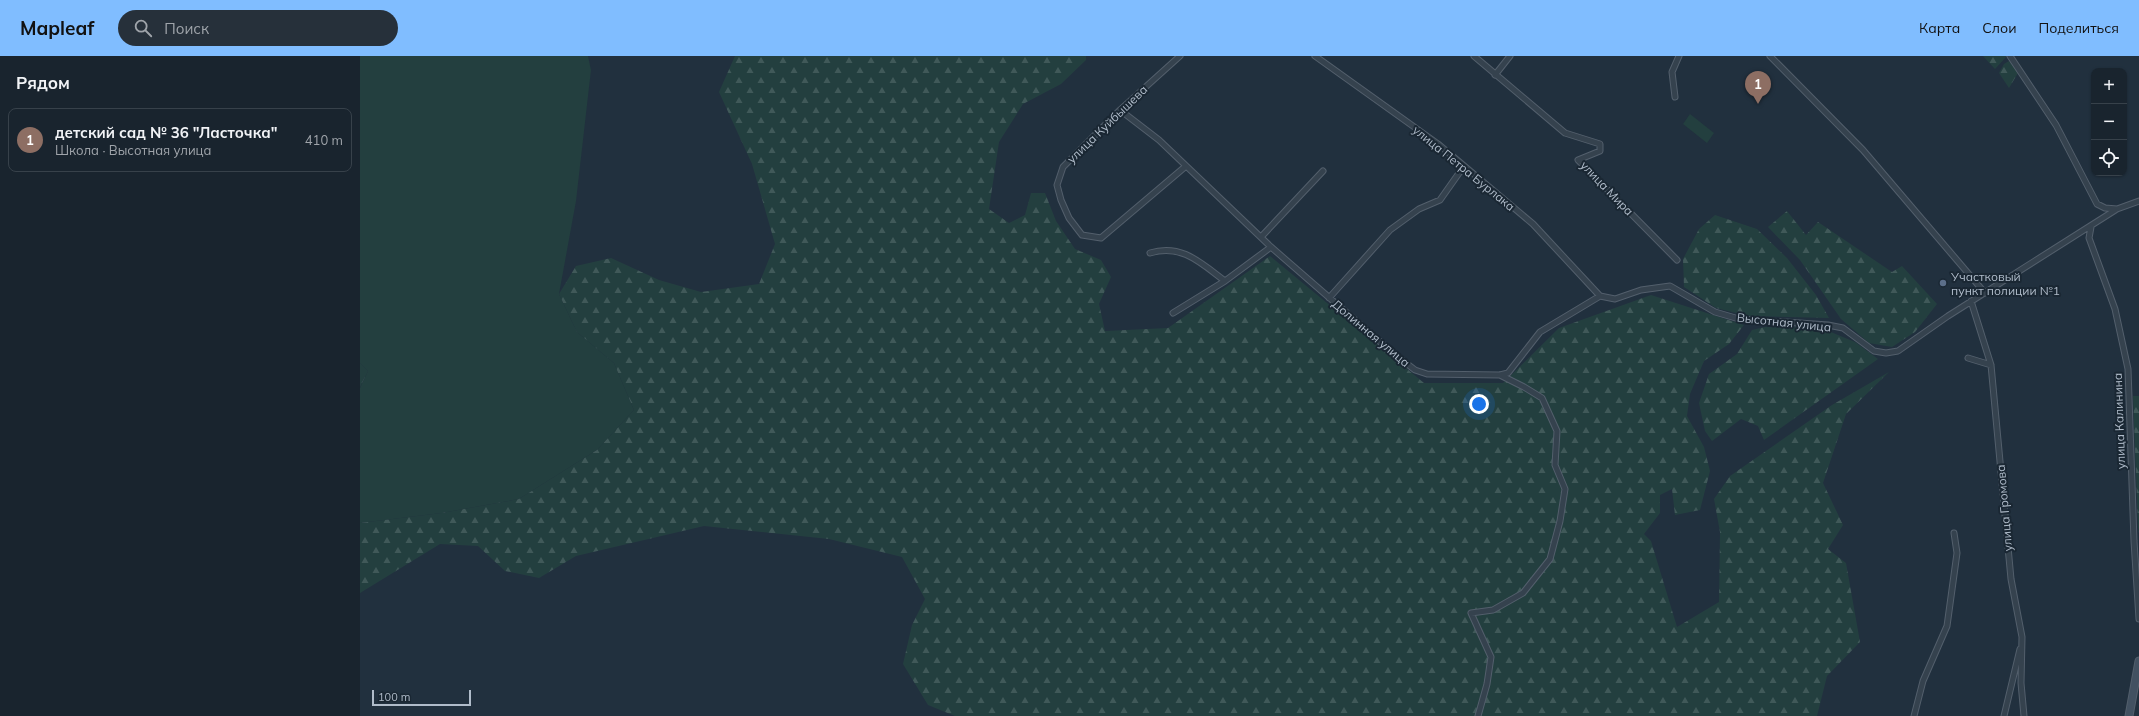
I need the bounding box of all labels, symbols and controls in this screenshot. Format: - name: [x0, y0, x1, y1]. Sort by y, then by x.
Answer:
- search box: [118, 10, 398, 46]
- text: Mapleaf: [20, 16, 94, 40]
- icon: search: [132, 17, 154, 39]
- text: Поиск: [164, 19, 209, 38]
- text: Карта: [1919, 19, 1960, 37]
- text: Слои: [1982, 19, 2017, 37]
- text: Поделиться: [2039, 19, 2119, 37]
- map controls: [2091, 68, 2127, 176]
- button: +: [2091, 68, 2127, 104]
- pin: 1: [1745, 71, 1771, 104]
- text: Рядом: [16, 72, 70, 93]
- street label: улица Куйбышева: [1064, 82, 1150, 166]
- button: −: [2091, 104, 2127, 140]
- street label: улица Петра Бурлака: [1410, 122, 1518, 214]
- text: детский сад № 36 "Ласточка": [55, 123, 277, 142]
- text: 1: [26, 132, 34, 148]
- text: 410 m: [305, 132, 343, 148]
- button: locate: [2091, 140, 2127, 176]
- text: Школа · Высотная улица: [55, 142, 212, 158]
- street label: улица Мира: [1577, 158, 1637, 218]
- place label: Участковый пункт полиции №1: [1950, 269, 2060, 298]
- marker: Участковый пункт полиции №1: [1938, 278, 1948, 288]
- street label: Долинная улица: [1329, 296, 1413, 370]
- street label: Высотная улица: [1736, 310, 1832, 334]
- street label: улица Калинина: [2110, 373, 2128, 469]
- your location: [1469, 394, 1489, 414]
- street label: улица Громова: [1993, 464, 2015, 552]
- scale bar: [372, 688, 471, 707]
- text: 100 m: [378, 690, 410, 704]

